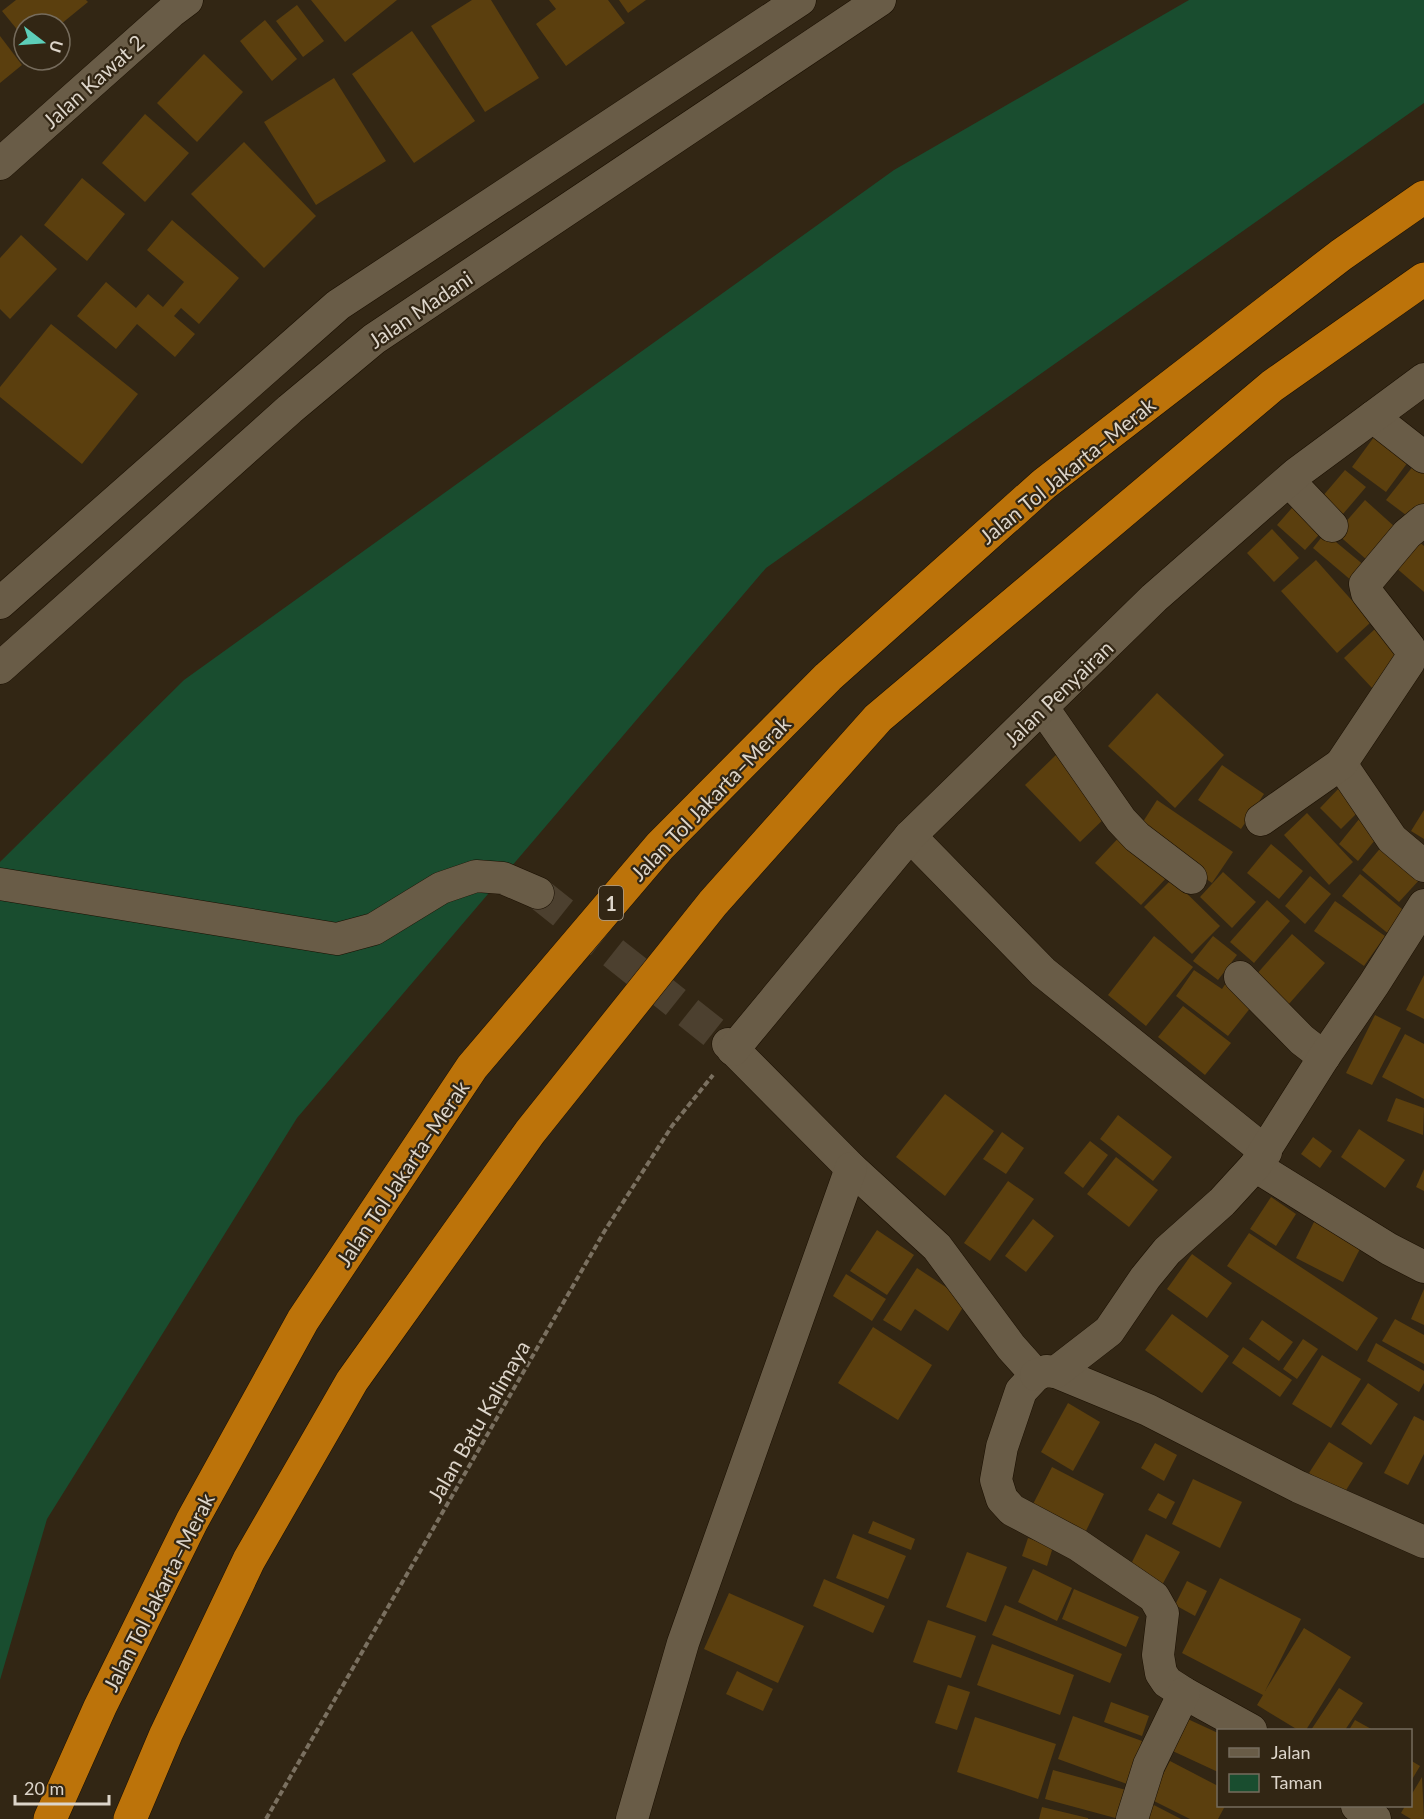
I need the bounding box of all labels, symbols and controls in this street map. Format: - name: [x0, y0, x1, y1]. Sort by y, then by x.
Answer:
- north arrow: [12, 12, 72, 72]
- street label: Jalan Kawat 2: [37, 29, 149, 133]
- text: U: [46, 38, 68, 55]
- street label: Jalan Madani: [363, 265, 477, 353]
- street label: Jalan Tol Jakarta–Merak: [974, 391, 1160, 549]
- street label: Jalan Penyairan: [998, 635, 1118, 751]
- street label: Jalan Tol Jakarta–Merak: [625, 710, 795, 885]
- road number: 1: [599, 886, 623, 920]
- street label: Jalan Tol Jakarta–Merak: [330, 1075, 474, 1271]
- street label: Jalan Batu Kalimaya: [422, 1336, 534, 1506]
- street label: Jalan Tol Jakarta–Merak: [97, 1489, 219, 1695]
- legend: [1217, 1729, 1412, 1807]
- text: Jalan: [1271, 1741, 1310, 1763]
- scale bar: [15, 1768, 110, 1806]
- text: Taman: [1271, 1771, 1322, 1793]
- text: 20 m: [24, 1777, 64, 1799]

